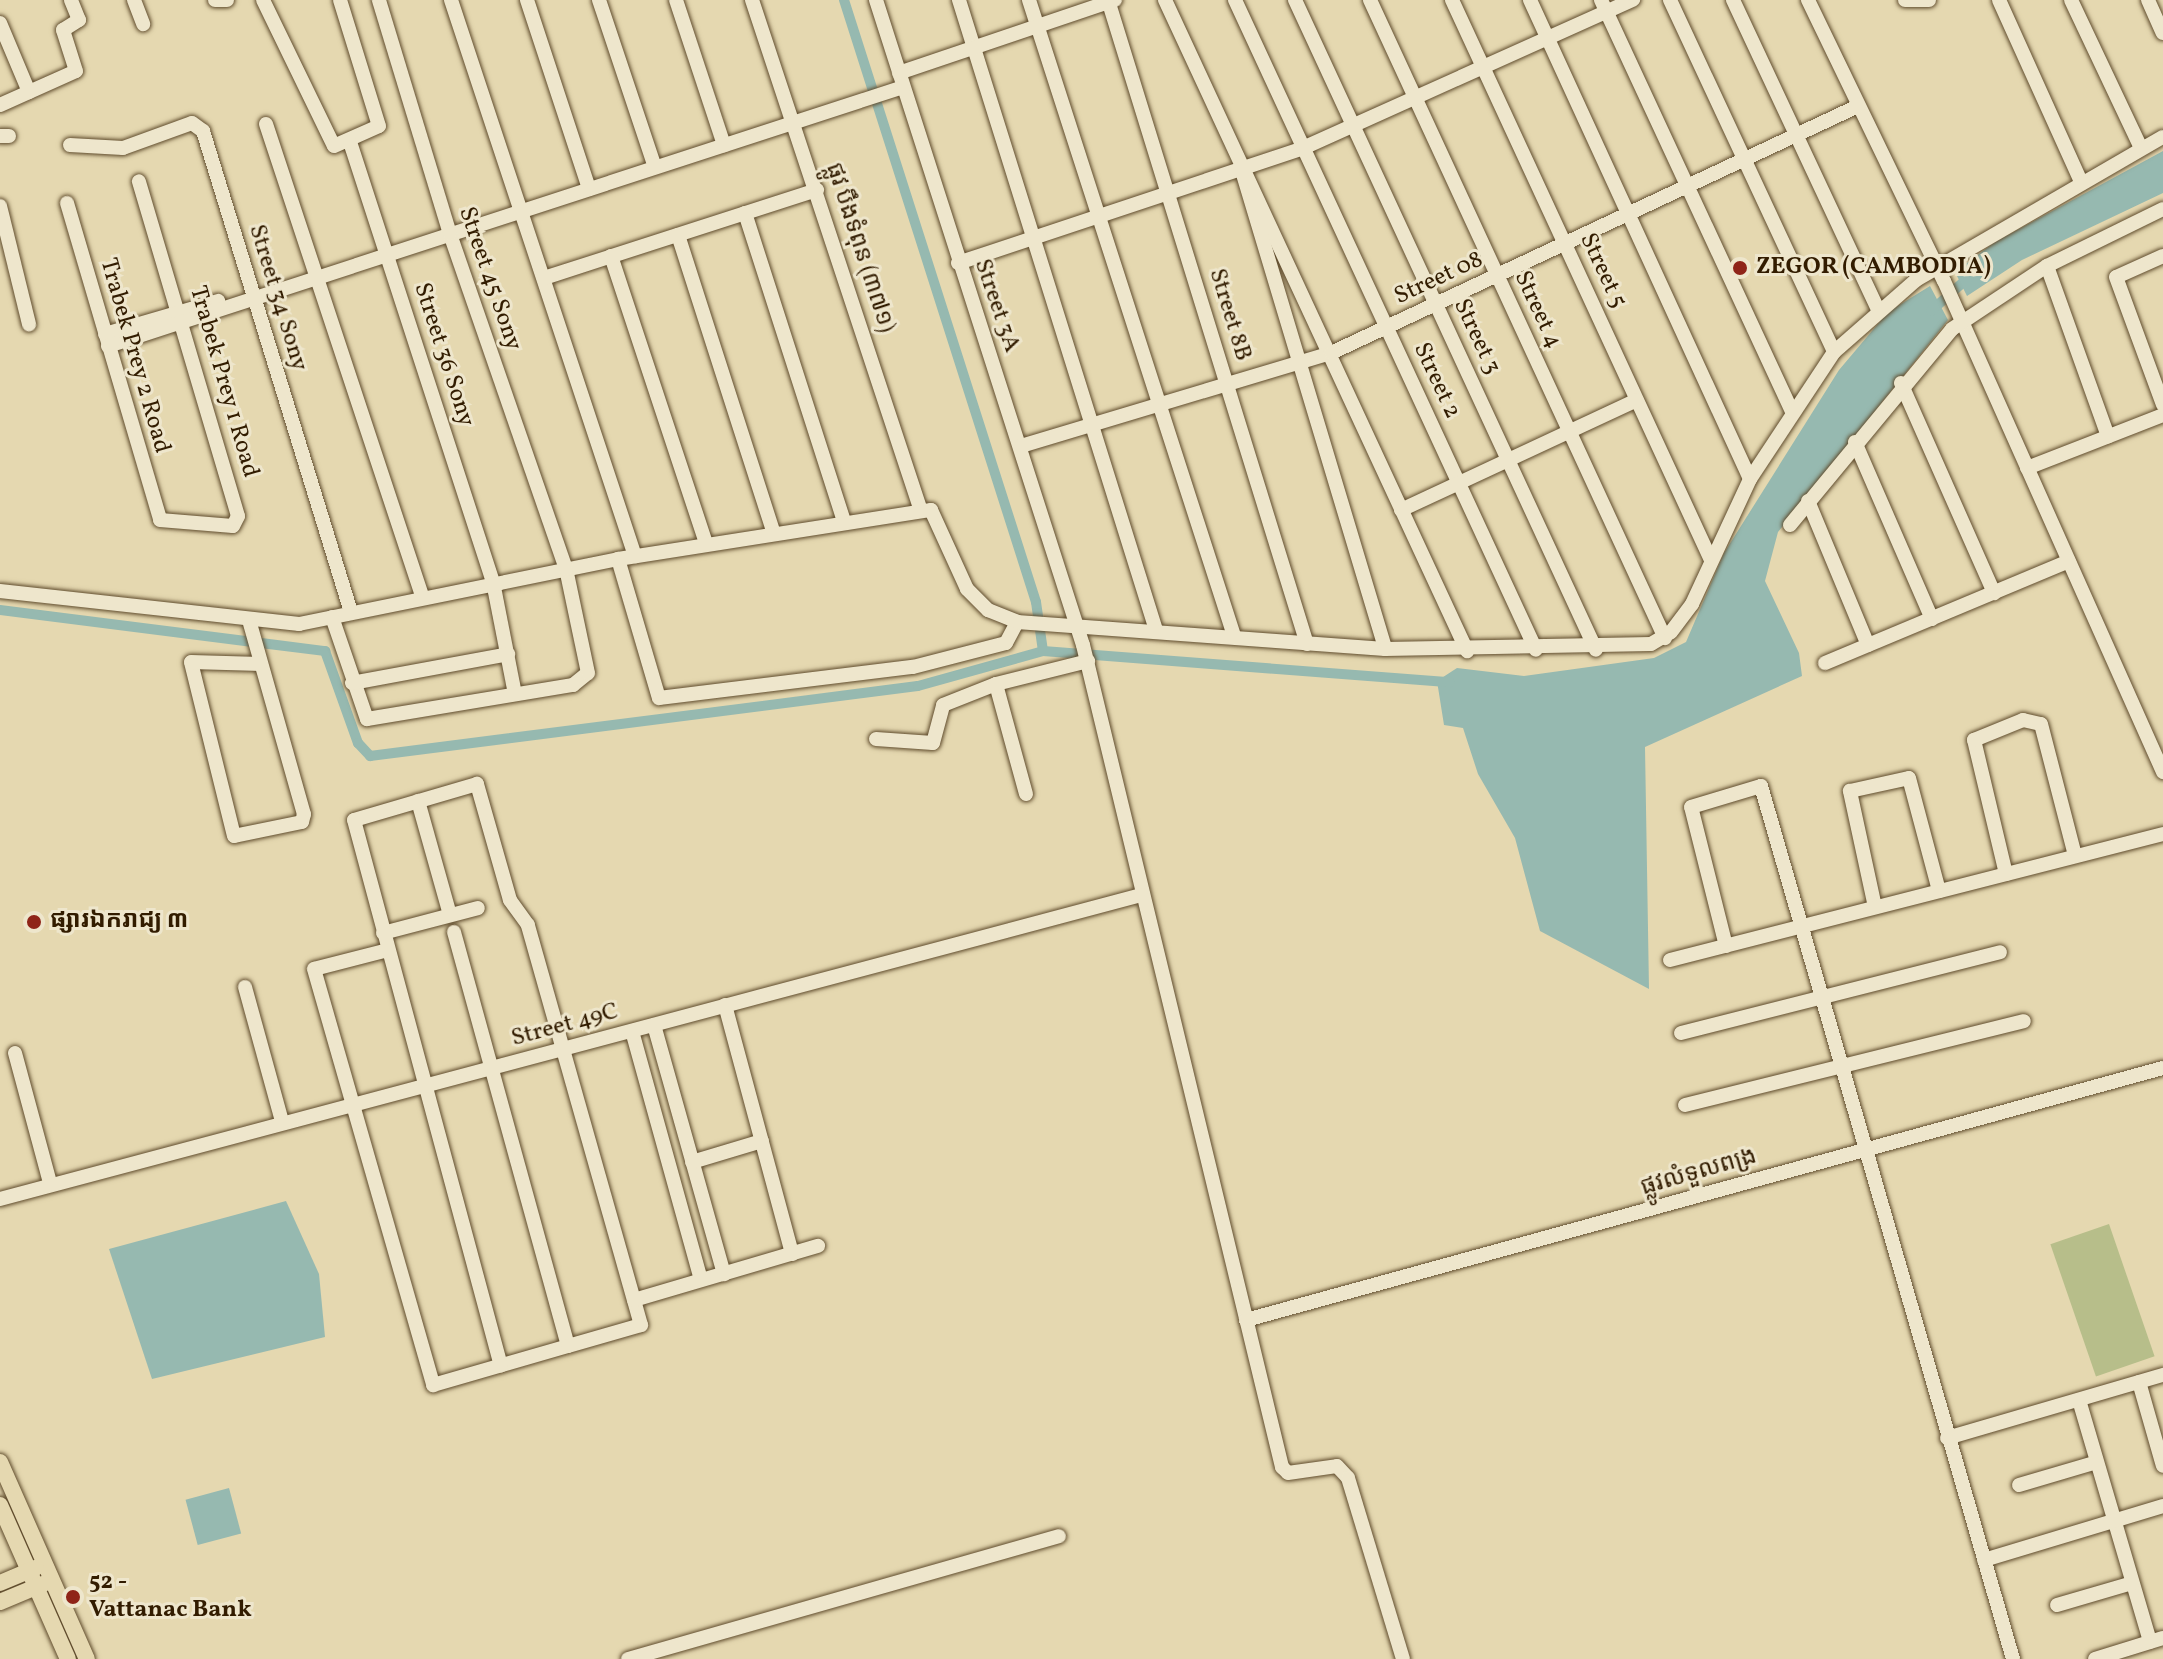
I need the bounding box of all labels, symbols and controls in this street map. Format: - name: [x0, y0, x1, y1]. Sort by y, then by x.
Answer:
- street label: ផ្លូវ បឹងទំពុន (៣៧១): [818, 160, 900, 336]
- street label: Street 45 Sony: [451, 203, 527, 355]
- street label: Street 34 Sony: [241, 221, 313, 375]
- street label: Street 5: [1572, 229, 1632, 313]
- street label: Street 08: [1390, 246, 1488, 312]
- place label: ZEGOR (CAMBODIA): [1756, 254, 1991, 282]
- street label: Trabek Prey 2 Road: [92, 255, 176, 457]
- street label: Street 3A: [967, 255, 1025, 357]
- marker: ZEGOR (CAMBODIA): [1731, 259, 1749, 277]
- street label: Street 8B: [1201, 265, 1257, 365]
- street label: Street 4: [1507, 267, 1567, 353]
- street label: Street 36 Sony: [406, 280, 480, 430]
- street label: Trabek Prey 1 Road: [182, 283, 264, 481]
- street label: Street 3: [1446, 295, 1506, 379]
- street label: Street 2: [1406, 338, 1466, 424]
- place label: ផ្សារឯករាជ្យ ៣: [50, 908, 188, 936]
- marker: ផ្សារឯករាជ្យ ៣: [25, 913, 43, 931]
- street label: Street 49C: [508, 998, 622, 1054]
- street label: ផ្លូវលំទួលពង្រ: [1638, 1143, 1760, 1203]
- place label: 52 - Vattanac Bank: [89, 1569, 252, 1625]
- marker: 52 - Vattanac Bank: [64, 1588, 82, 1606]

